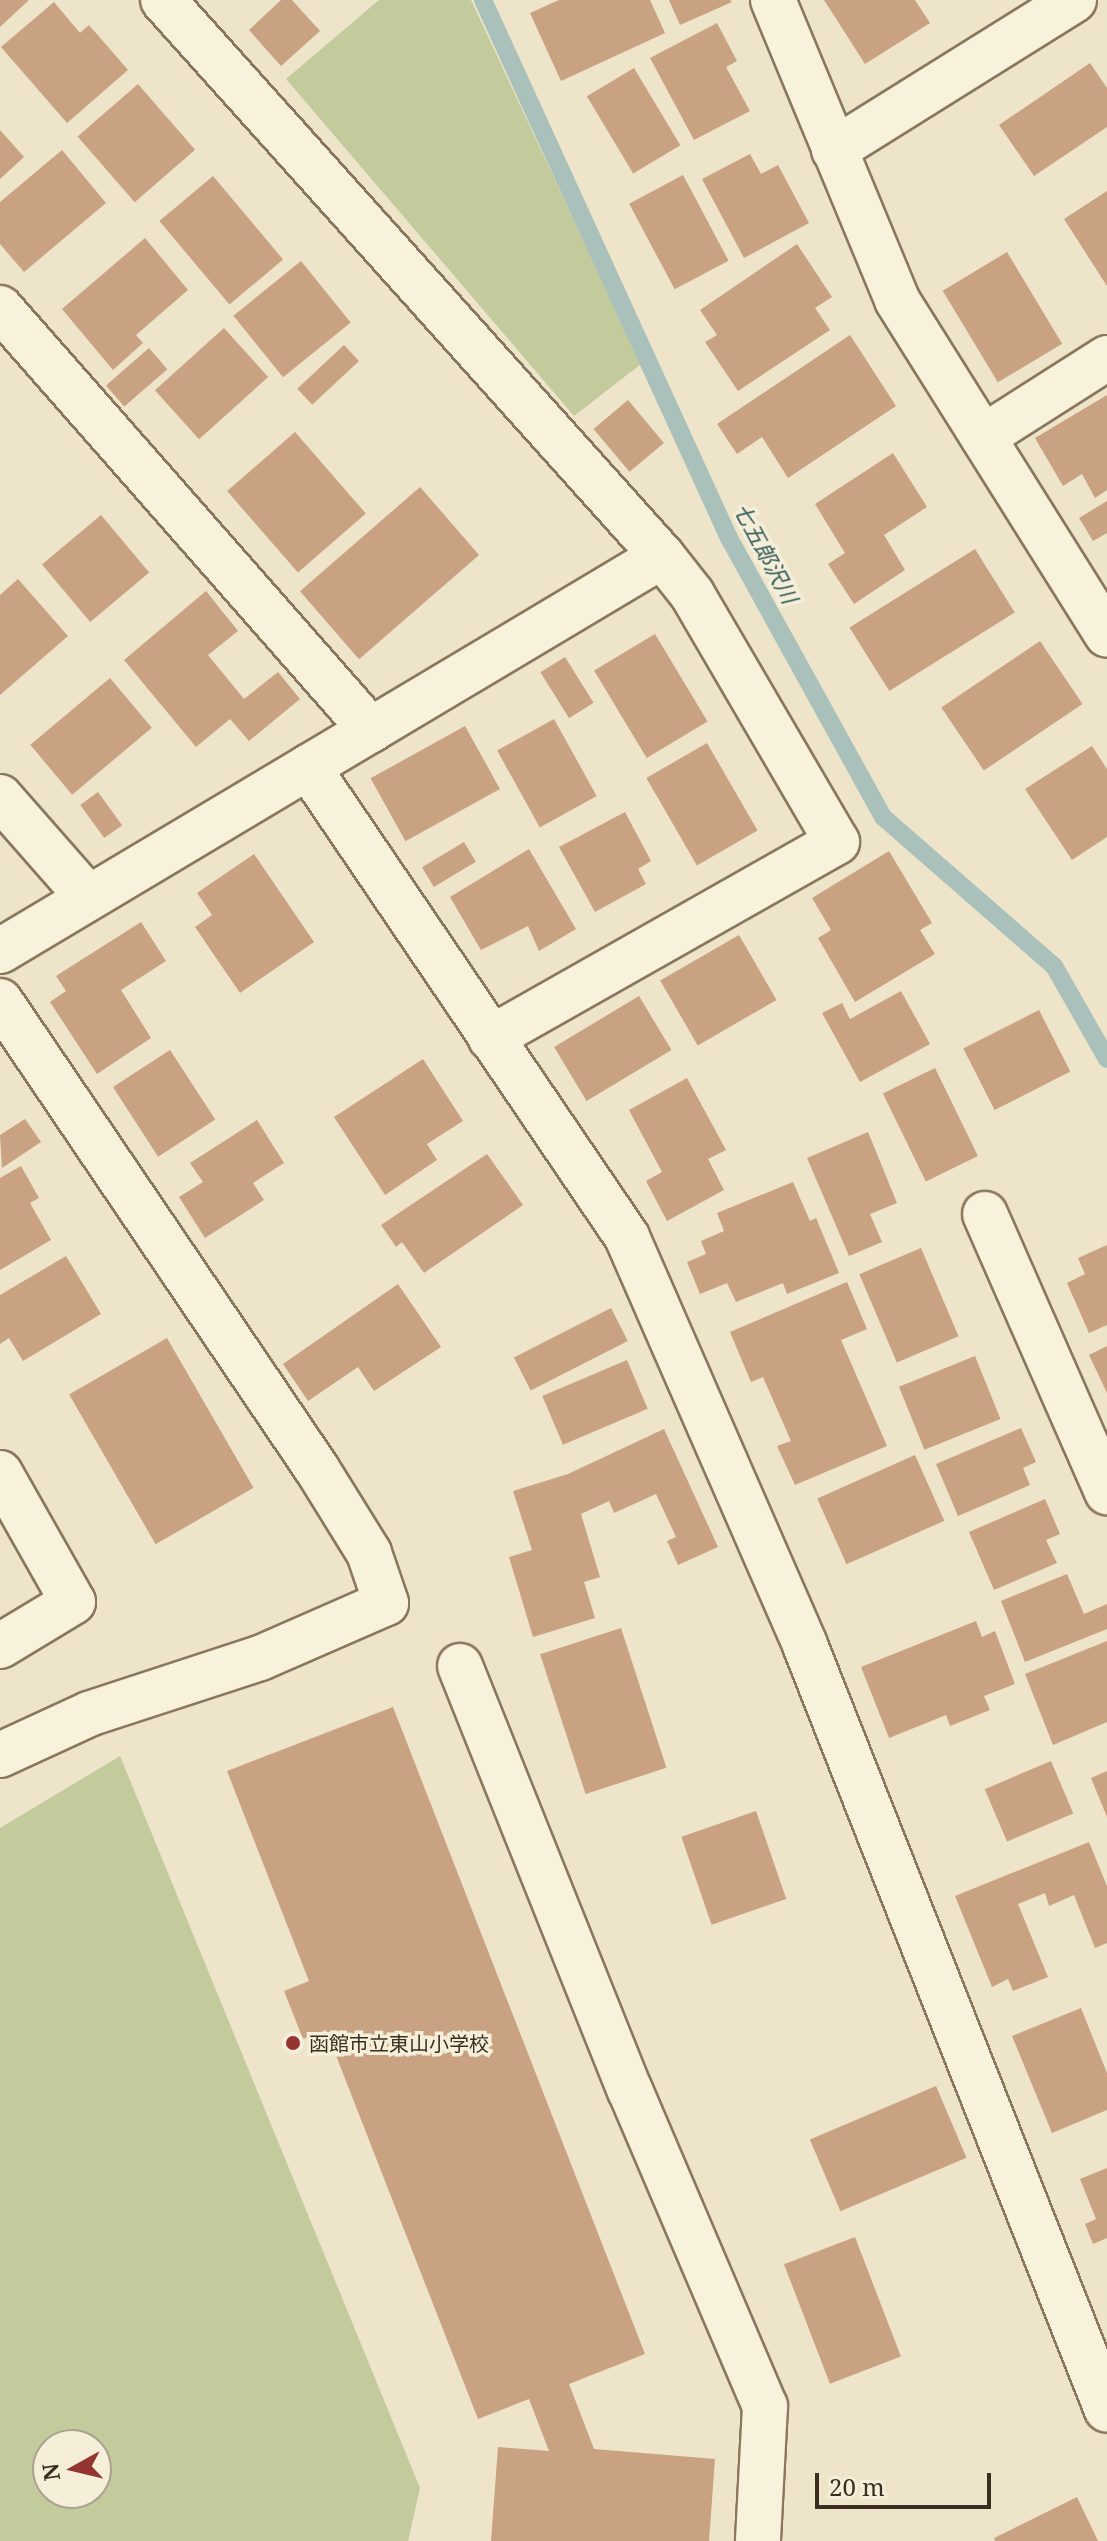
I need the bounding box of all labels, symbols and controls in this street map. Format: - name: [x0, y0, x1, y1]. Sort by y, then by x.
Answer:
- water label: 七五郎沢川: [729, 498, 803, 608]
- place label: 函館市立東山小学校: [309, 2031, 489, 2055]
- marker: 函館市立東山小学校: [284, 2034, 302, 2052]
- north arrow: [32, 2429, 112, 2509]
- scale bar: [819, 2457, 995, 2507]
- text: N: [34, 2461, 66, 2483]
- text: 20 m: [829, 2470, 885, 2503]

